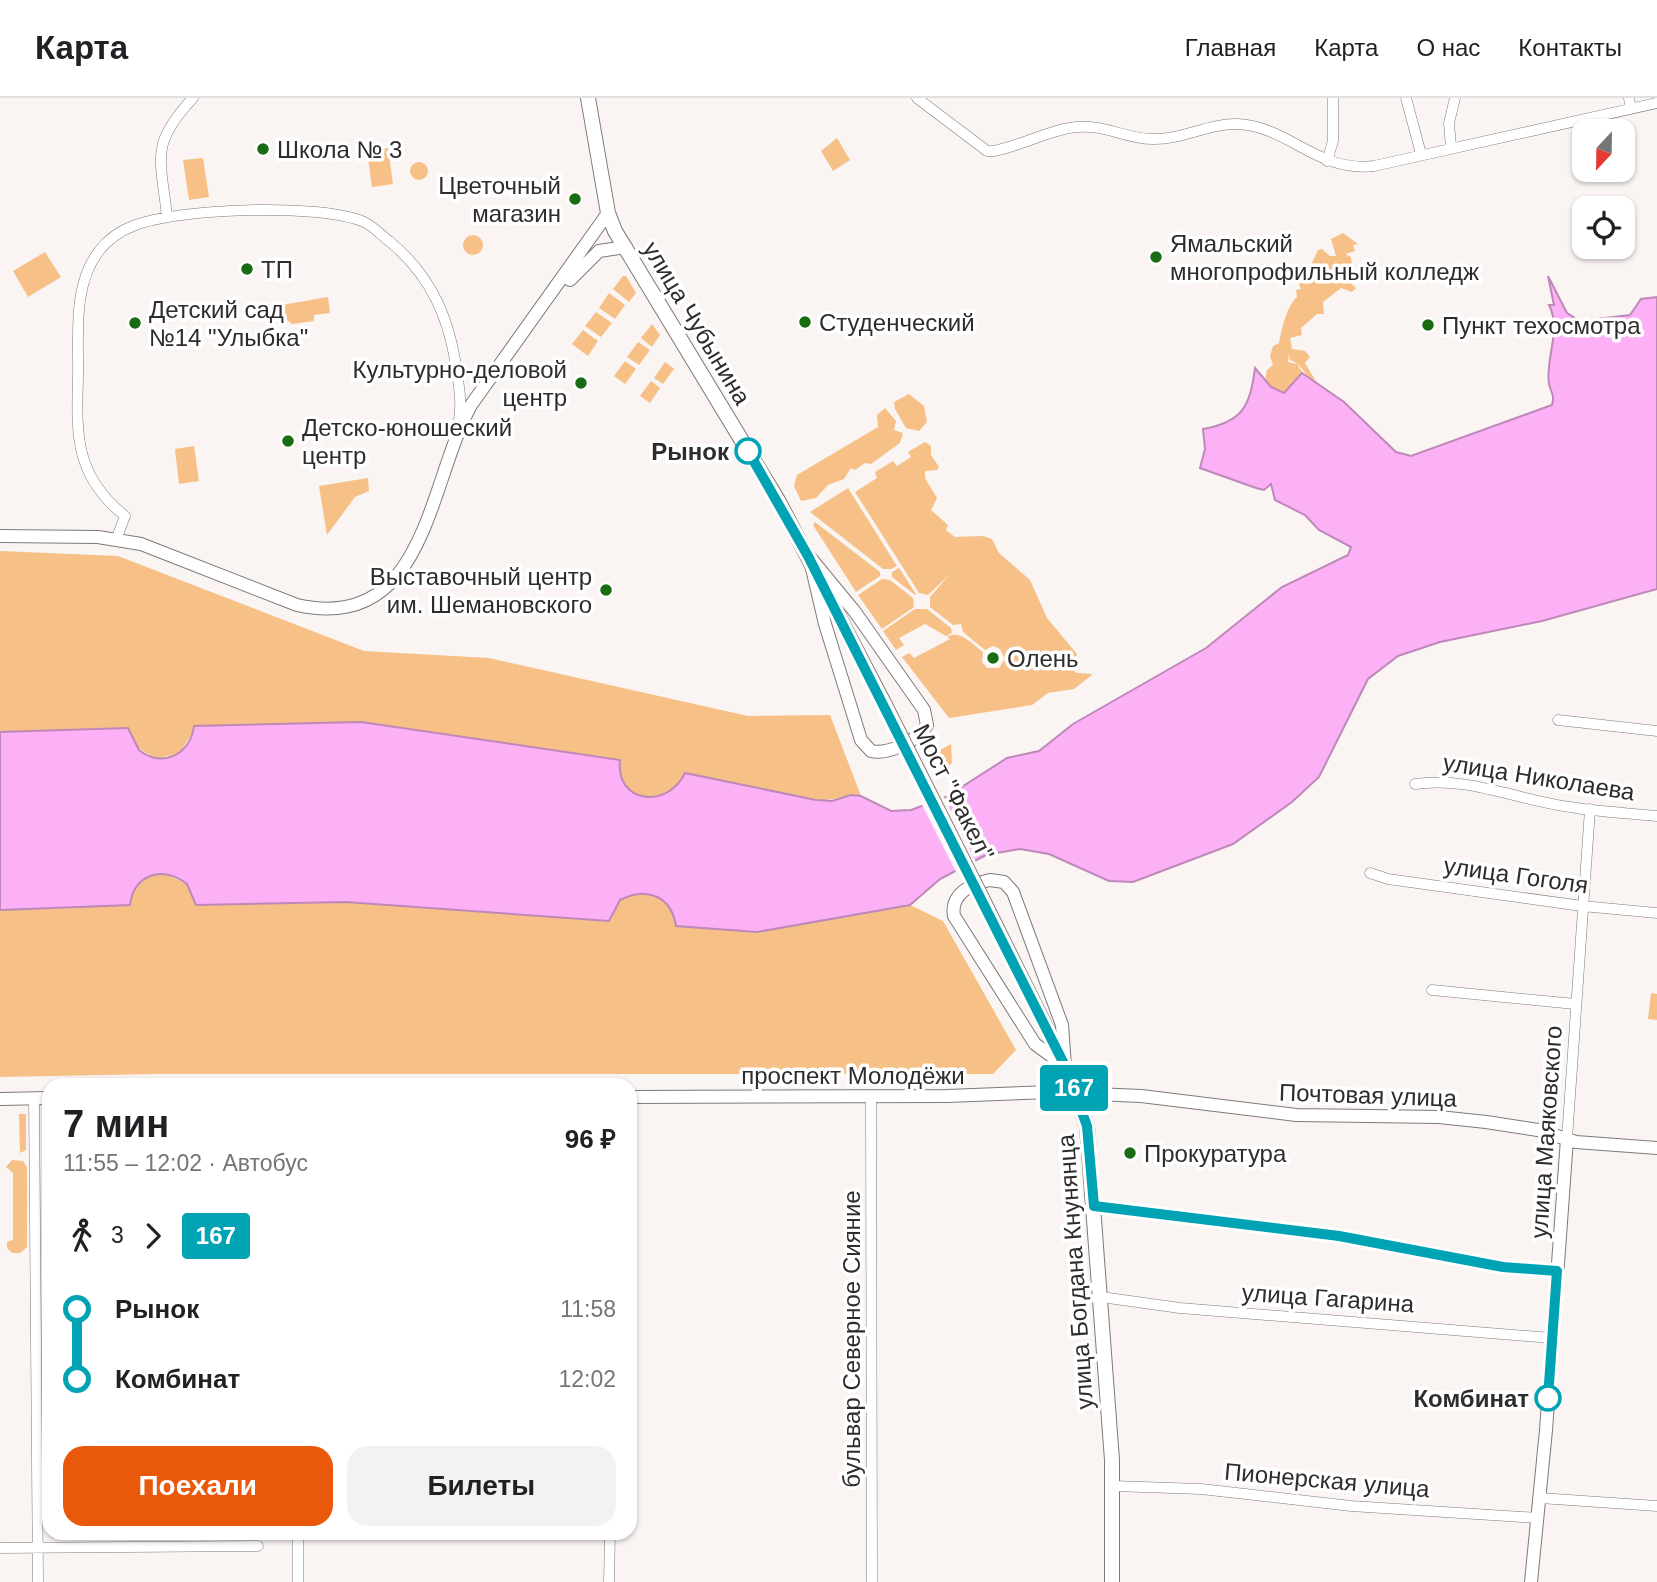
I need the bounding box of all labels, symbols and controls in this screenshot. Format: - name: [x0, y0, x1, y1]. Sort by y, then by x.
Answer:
- text: Карта: [35, 29, 128, 66]
- text: Главная: [1185, 34, 1276, 61]
- text: Карта: [1314, 34, 1378, 61]
- text: О нас: [1416, 34, 1480, 61]
- text: Контакты: [1518, 34, 1622, 61]
- north arrow: [1572, 119, 1634, 182]
- map controls: [1572, 119, 1635, 259]
- place label: Школа № 3: [277, 136, 402, 163]
- marker: Школа № 3: [255, 141, 271, 157]
- place label: Цветочный магазин: [438, 172, 561, 227]
- marker: Цветочный магазин: [567, 191, 583, 207]
- button: locate: [1572, 196, 1635, 259]
- place label: Ямальский многопрофильный колледж: [1170, 230, 1479, 285]
- street label: улица Чубынина: [638, 237, 757, 410]
- marker: Ямальский многопрофильный колледж: [1148, 249, 1164, 265]
- place label: ТП: [261, 256, 293, 283]
- marker: ТП: [239, 261, 255, 277]
- place label: Детский сад №14 "Улыбка": [149, 296, 308, 351]
- place label: Студенческий: [819, 309, 975, 336]
- place label: Пункт техосмотра: [1442, 312, 1641, 339]
- marker: Студенческий: [797, 314, 813, 330]
- marker: Детский сад №14 "Улыбка": [127, 315, 143, 331]
- marker: Пункт техосмотра: [1420, 317, 1436, 333]
- place label: Культурно-деловой центр: [353, 356, 567, 411]
- marker: Культурно-деловой центр: [573, 375, 589, 391]
- place label: Детско-юношеский центр: [302, 414, 512, 469]
- marker: Детско-юношеский центр: [280, 433, 296, 449]
- place label: Рынок: [651, 438, 730, 465]
- marker: Рынок: [735, 438, 761, 464]
- place label: Выставочный центр им. Шемановского: [370, 563, 592, 618]
- marker: Выставочный центр им. Шемановского: [598, 582, 614, 598]
- place label: Олень: [1007, 645, 1079, 672]
- marker: Олень: [985, 650, 1001, 666]
- street label: Мост "Факел": [908, 719, 1000, 865]
- street label: улица Николаева: [1441, 749, 1637, 806]
- street label: улица Гоголя: [1442, 852, 1590, 898]
- street label: улица Маяковского: [1525, 1025, 1567, 1239]
- street label: проспект Молодёжи: [741, 1062, 965, 1089]
- line badge: 167: [1034, 1065, 1114, 1111]
- text: 167: [1054, 1074, 1094, 1101]
- street label: Почтовая улица: [1279, 1078, 1458, 1112]
- text: 7 мин: [63, 1103, 169, 1145]
- text: 96 ₽: [565, 1124, 616, 1154]
- street label: улица Богдана Кнунянца: [1052, 1133, 1098, 1411]
- place label: Прокуратура: [1144, 1140, 1287, 1167]
- marker: Прокуратура: [1122, 1145, 1138, 1161]
- text: 11:55 – 12:02 · Автобус: [63, 1150, 308, 1176]
- street label: бульвар Северное Сияние: [838, 1190, 865, 1488]
- icon: walk: [63, 1217, 101, 1255]
- icon: forward: [134, 1217, 172, 1255]
- text: 3: [111, 1222, 124, 1248]
- text: 167: [196, 1222, 236, 1249]
- street label: улица Гагарина: [1241, 1279, 1416, 1318]
- text: Рынок: [115, 1294, 199, 1324]
- text: 11:58: [560, 1296, 616, 1322]
- text: Комбинат: [115, 1364, 240, 1394]
- text: 12:02: [558, 1366, 616, 1392]
- place label: Комбинат: [1413, 1385, 1529, 1412]
- marker: Комбинат: [1535, 1385, 1561, 1411]
- button: Поехали: [63, 1446, 333, 1526]
- button: Билеты: [347, 1446, 616, 1526]
- street label: Пионерская улица: [1223, 1458, 1431, 1502]

